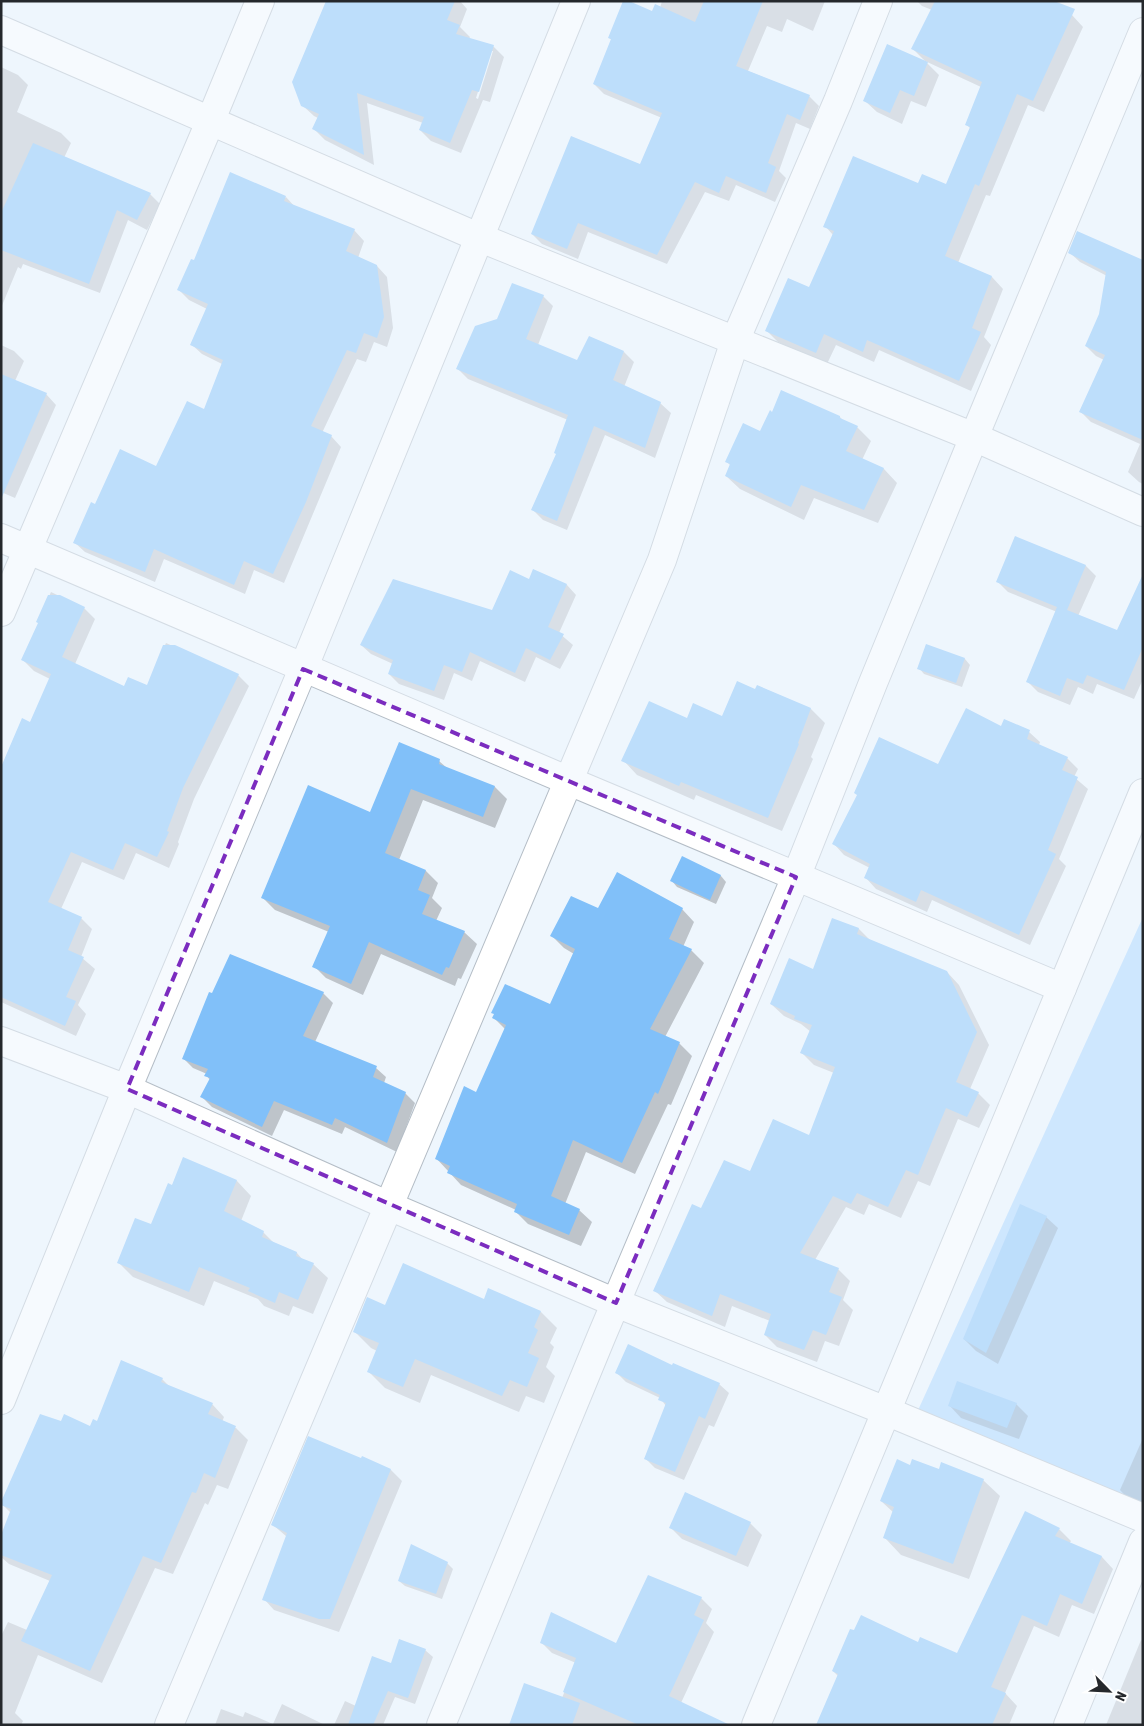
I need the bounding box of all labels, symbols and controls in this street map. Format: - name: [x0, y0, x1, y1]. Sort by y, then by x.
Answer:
- north arrow: [1084, 1666, 1134, 1716]
- text: N: [1112, 1689, 1130, 1703]

